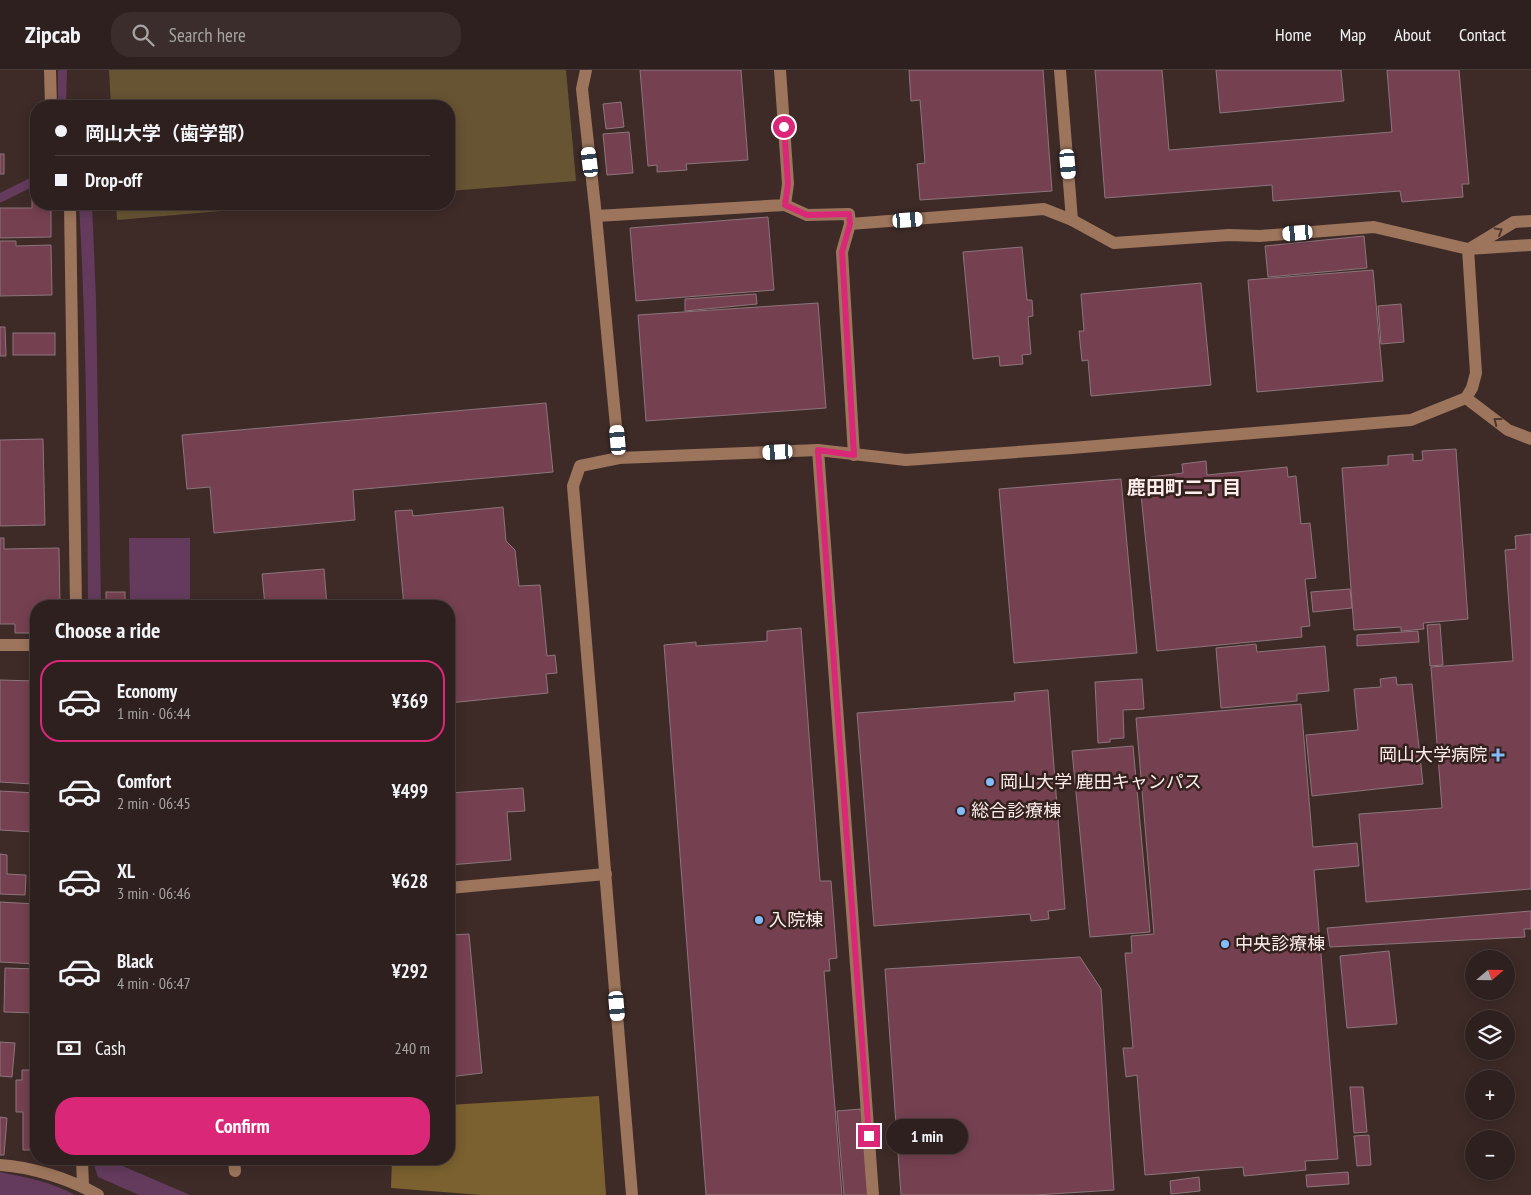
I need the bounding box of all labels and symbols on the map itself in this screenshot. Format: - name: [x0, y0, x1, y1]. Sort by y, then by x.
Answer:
- route start: [773, 116, 795, 138]
- car: [580, 146, 599, 178]
- car: [1059, 148, 1076, 180]
- car: [892, 211, 923, 229]
- car: [1282, 224, 1313, 242]
- one-way arrow: [1493, 228, 1502, 238]
- one-way arrow: [1494, 419, 1503, 427]
- car: [609, 424, 626, 456]
- car: [762, 444, 793, 460]
- district label: 鹿田町二丁目: [1127, 475, 1241, 499]
- place label: 岡山大学病院: [1379, 743, 1487, 766]
- marker: 岡山大学病院: [1491, 748, 1505, 762]
- place label: 岡山大学 鹿田キャンパス: [1000, 770, 1202, 793]
- marker: 岡山大学 鹿田キャンパス: [984, 776, 996, 788]
- place label: 総合診療棟: [971, 799, 1061, 822]
- marker: 総合診療棟: [955, 805, 967, 817]
- place label: 入院棟: [769, 908, 823, 931]
- marker: 入院棟: [753, 914, 765, 926]
- place label: 中央診療棟: [1235, 932, 1325, 955]
- marker: 中央診療棟: [1219, 938, 1231, 950]
- north arrow: [1465, 950, 1515, 1000]
- car: [608, 990, 625, 1022]
- callout: 1 min: [886, 1118, 969, 1154]
- route end: [858, 1125, 880, 1147]

